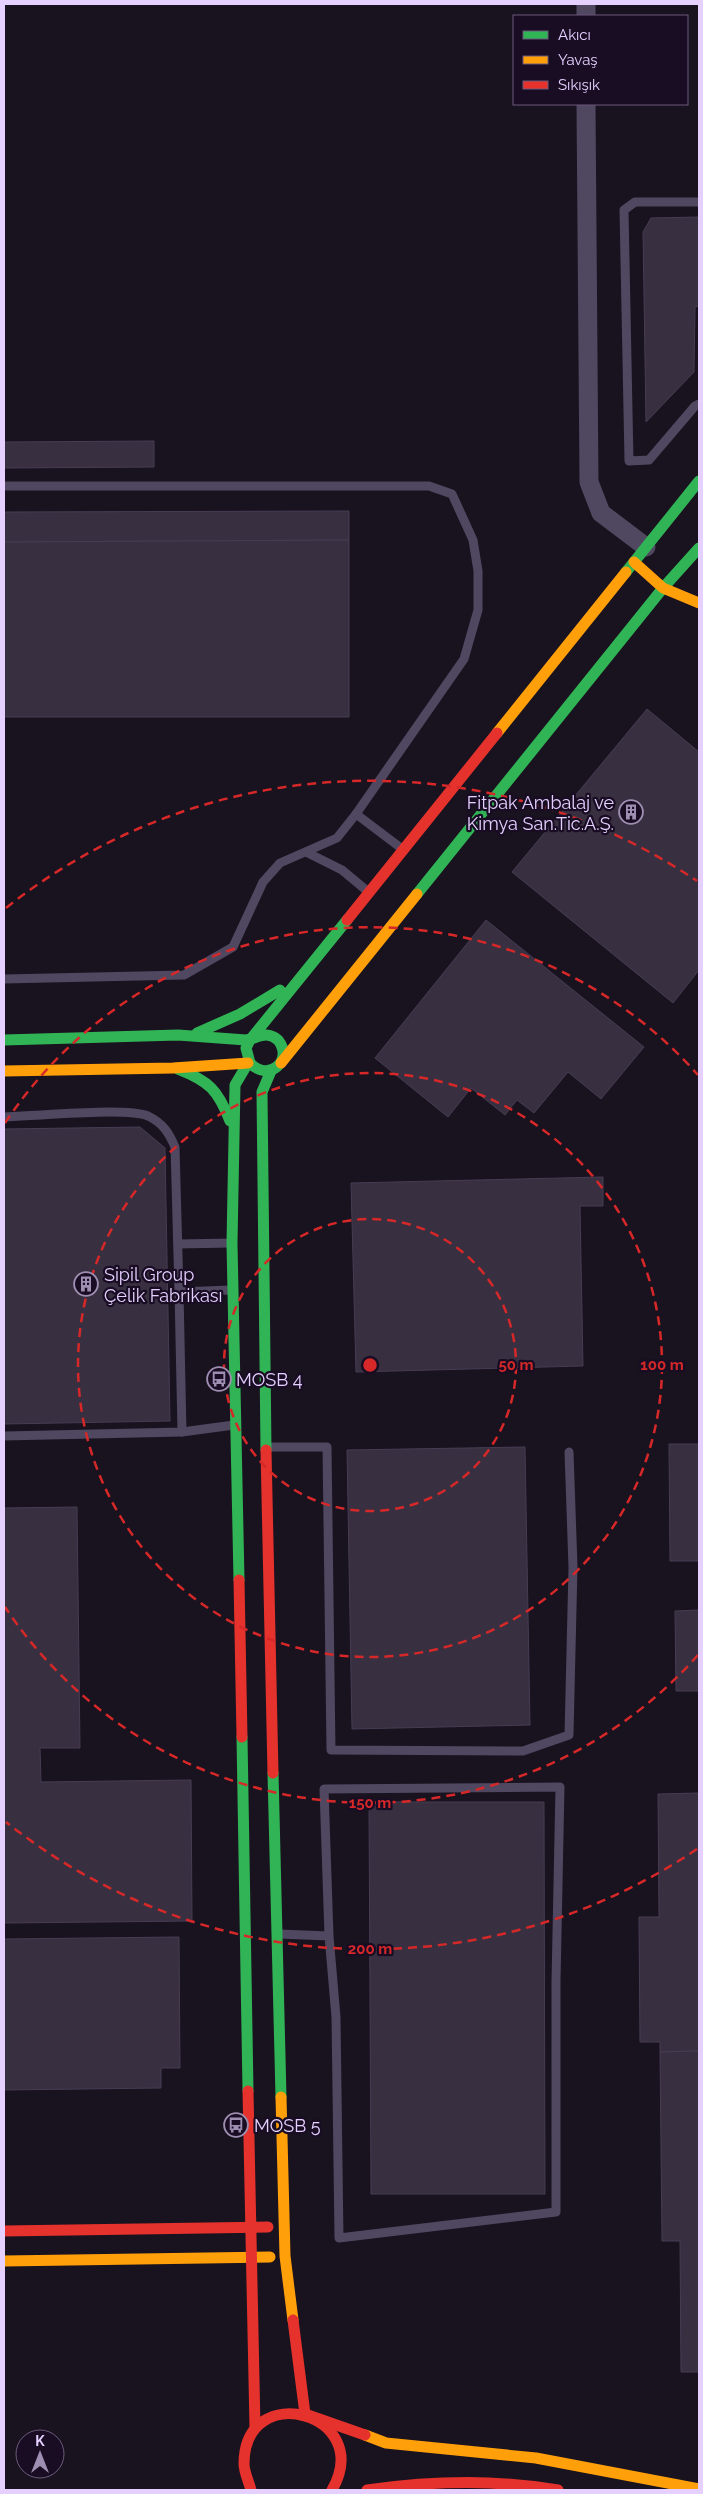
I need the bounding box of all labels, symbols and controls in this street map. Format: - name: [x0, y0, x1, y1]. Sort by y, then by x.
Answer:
- legend: [513, 15, 688, 105]
- text: Akıcı: [558, 26, 591, 44]
- text: Yavaş: [558, 51, 598, 69]
- text: Sıkışık: [558, 76, 600, 94]
- place label: Fitpak Ambalaj ve Kimya San.Tic.A.Ş.: [467, 792, 614, 834]
- building icon: Fitpak Ambalaj ve Kimya San.Tic.A.Ş.: [618, 799, 644, 825]
- place label: Sipil Group Çelik Fabrikası: [104, 1264, 222, 1306]
- building icon: Sipil Group Çelik Fabrikası: [73, 1271, 99, 1297]
- centre of rings: [361, 1356, 379, 1374]
- text: 50 m: [498, 1356, 534, 1374]
- text: 100 m: [640, 1356, 684, 1374]
- bus stop icon: MOSB 4: [206, 1366, 232, 1392]
- place label: MOSB 4: [236, 1369, 303, 1390]
- text: 150 m: [349, 1794, 391, 1812]
- text: 200 m: [348, 1940, 392, 1958]
- bus stop icon: MOSB 5: [223, 2112, 249, 2138]
- place label: MOSB 5: [254, 2115, 321, 2136]
- north arrow: [15, 2429, 65, 2479]
- text: K: [35, 2433, 45, 2449]

